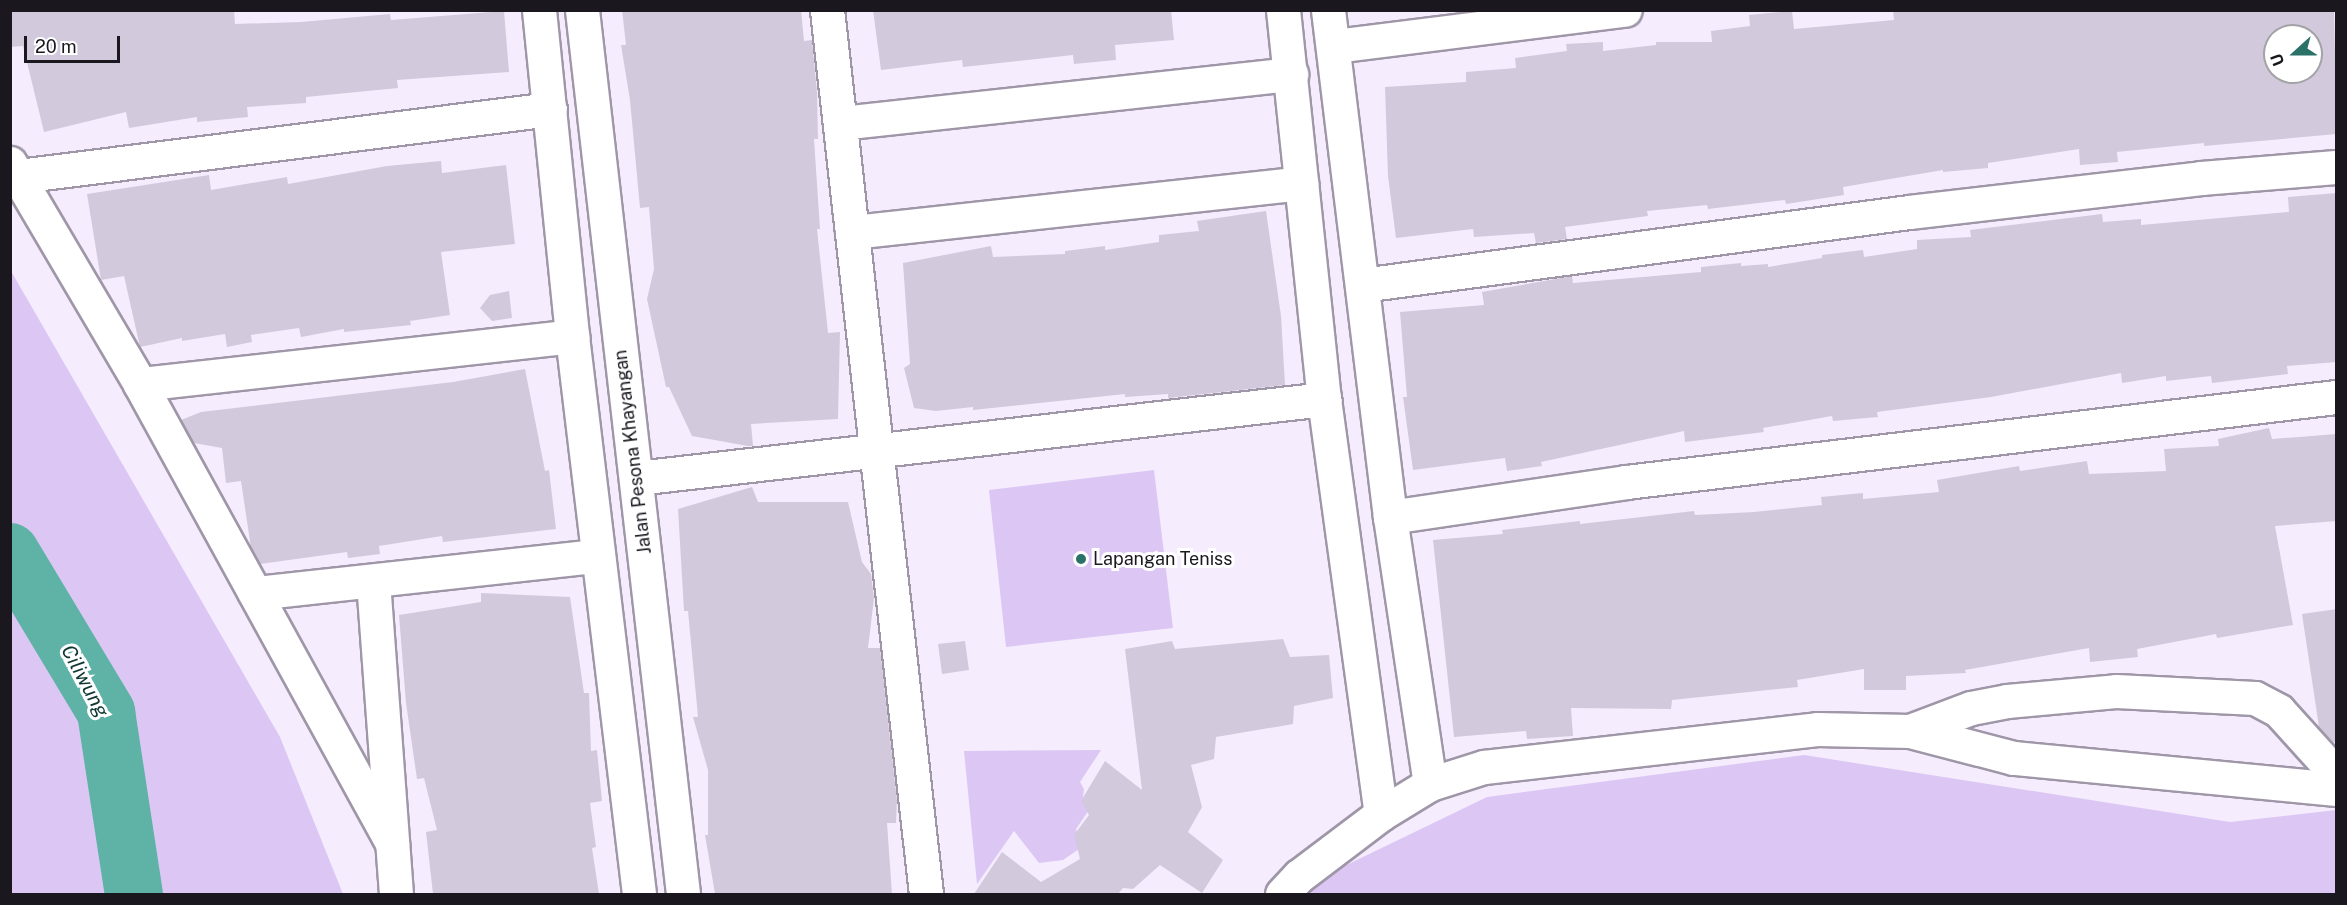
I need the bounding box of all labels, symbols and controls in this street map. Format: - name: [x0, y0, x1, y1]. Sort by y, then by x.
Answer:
- scale bar: [27, 24, 123, 62]
- north arrow: [2263, 24, 2323, 84]
- text: 20 m: [35, 36, 77, 57]
- text: U: [2267, 51, 2289, 69]
- street label: Jalan Pesona Khayangan: [610, 349, 656, 555]
- place label: Lapangan Teniss: [1093, 548, 1232, 570]
- marker: Lapangan Teniss: [1074, 552, 1088, 566]
- water label: Ciliwung: [56, 641, 114, 721]

